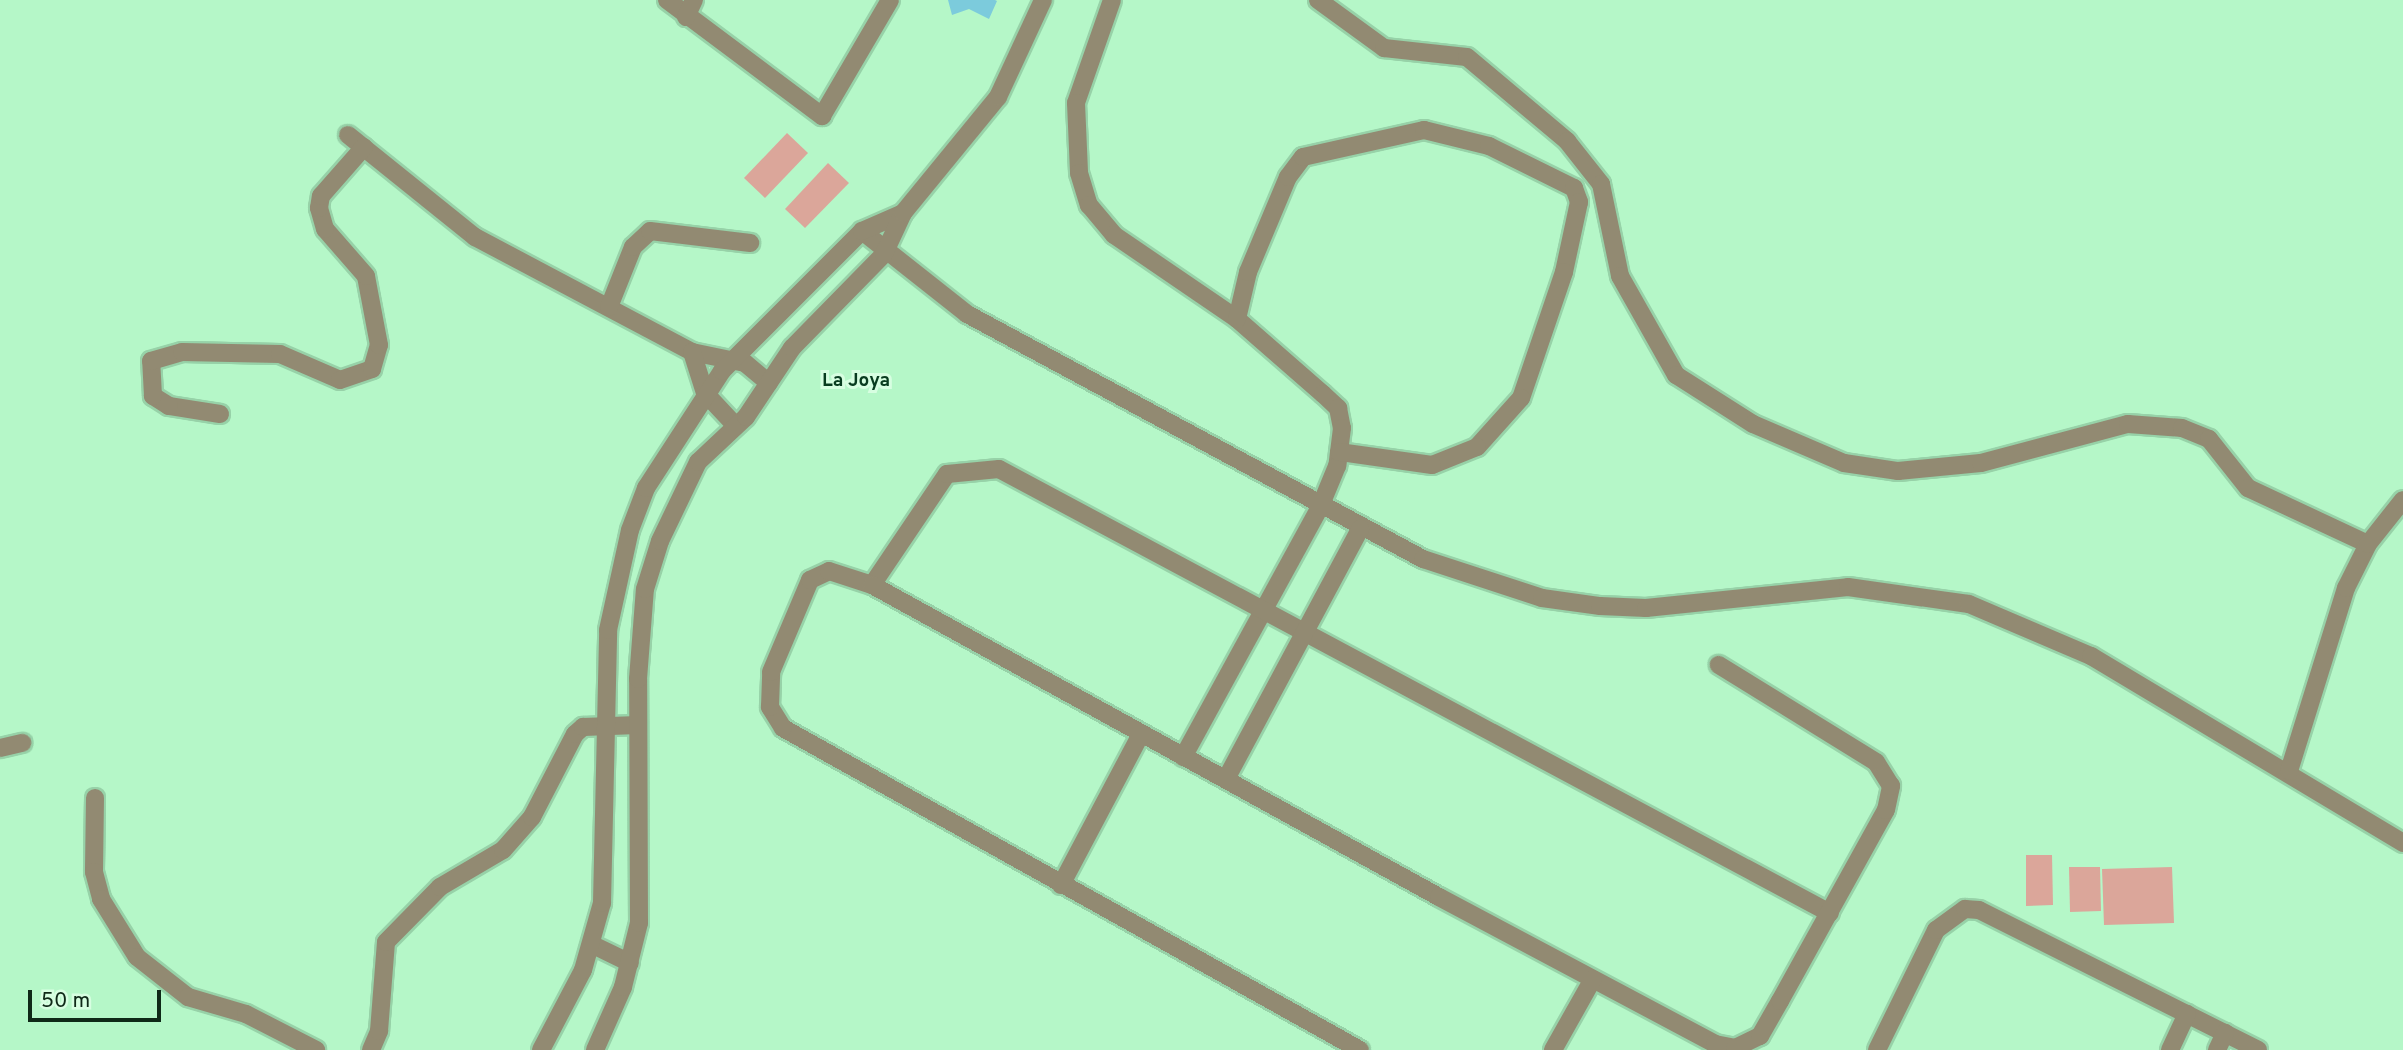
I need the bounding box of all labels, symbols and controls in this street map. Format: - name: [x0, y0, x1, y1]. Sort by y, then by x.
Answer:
- district label: La Joya: [822, 371, 890, 393]
- scale bar: [32, 976, 164, 1020]
- text: 50 m: [41, 988, 90, 1015]

